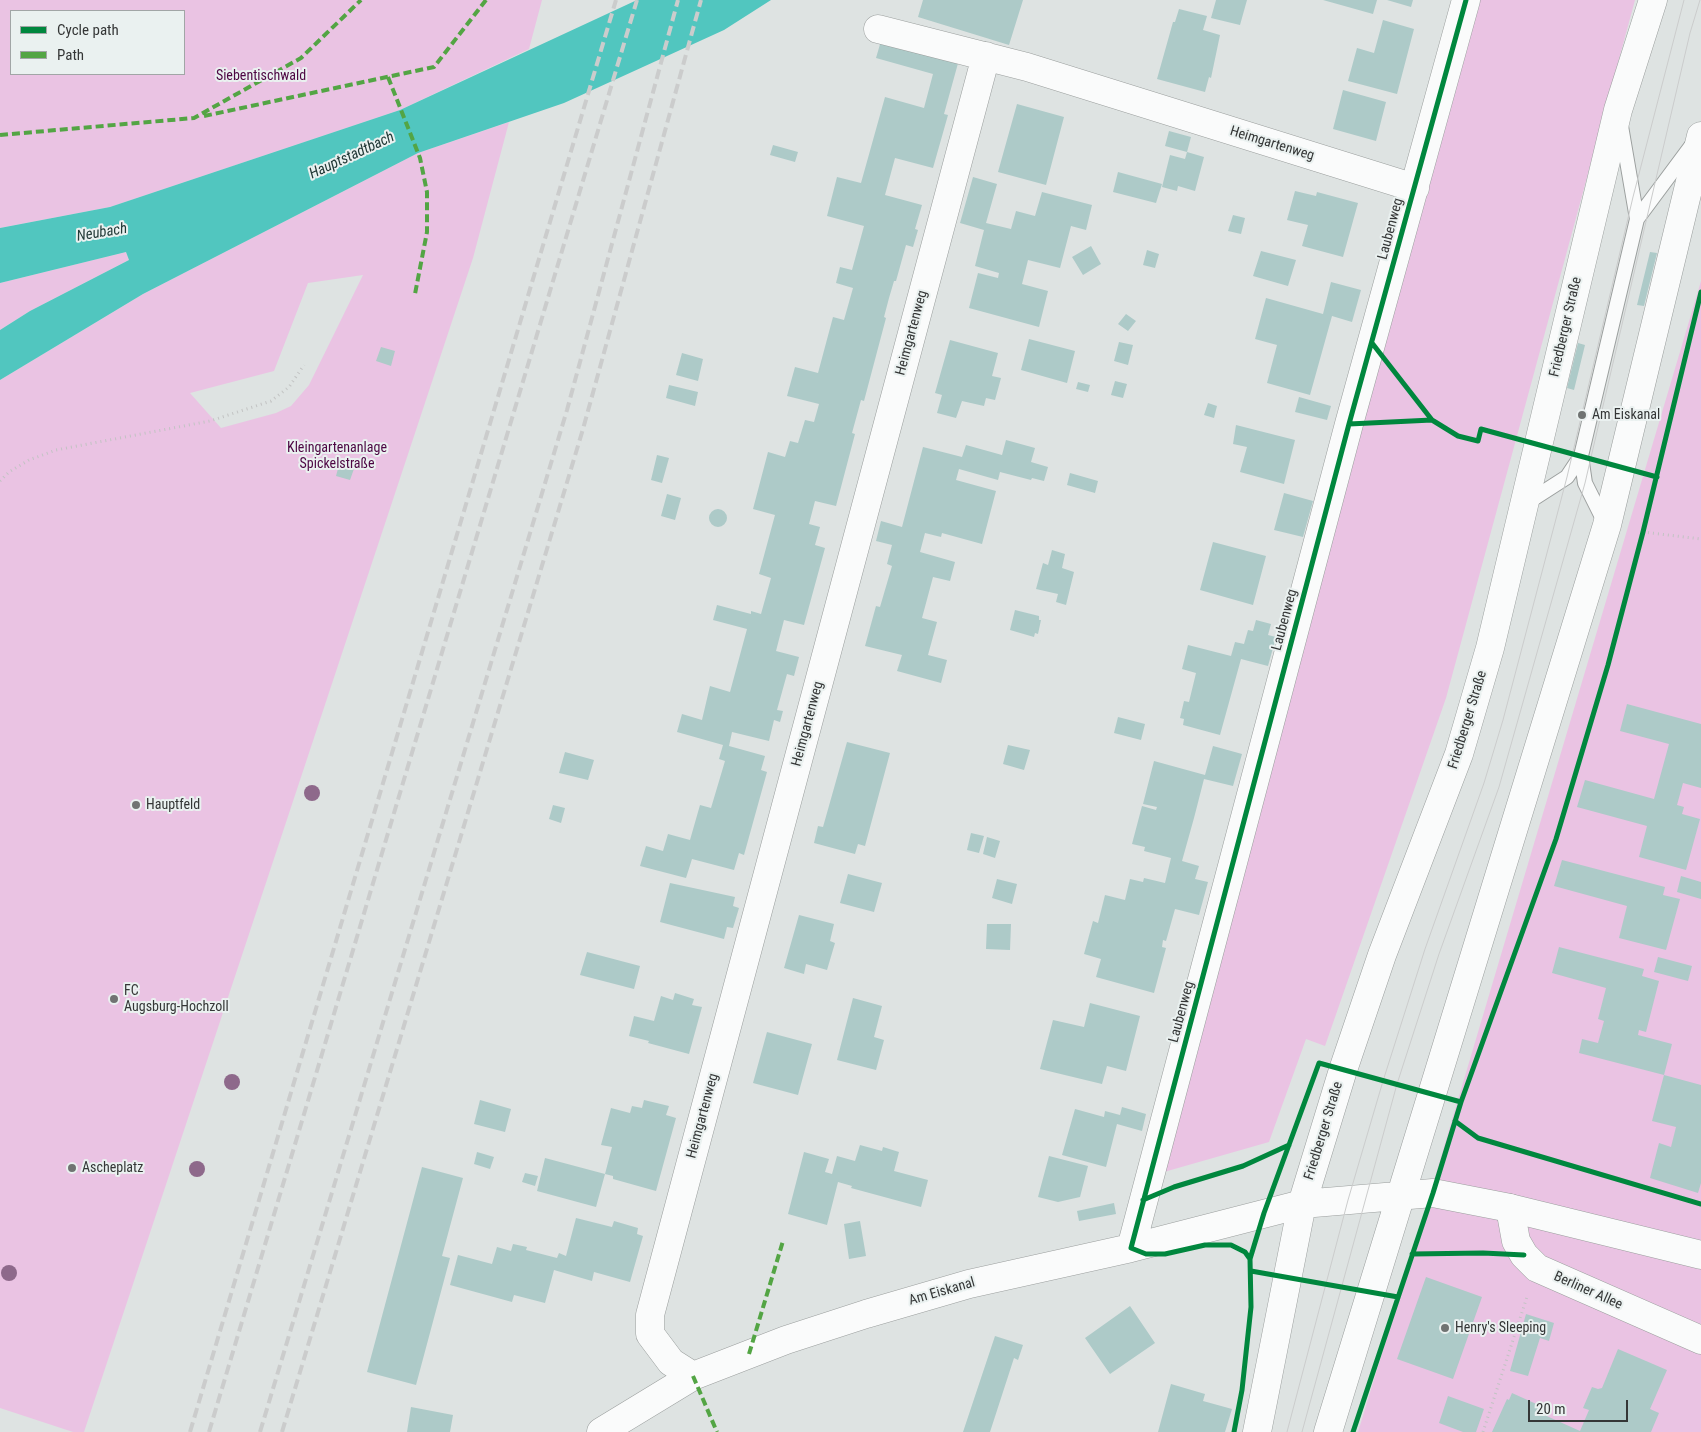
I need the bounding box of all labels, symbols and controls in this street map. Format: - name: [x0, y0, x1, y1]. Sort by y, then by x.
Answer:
- legend: [10, 10, 185, 75]
- text: Cycle path: [57, 21, 119, 39]
- text: Path: [57, 46, 84, 64]
- park label: Siebentischwald: [216, 68, 306, 84]
- street label: Heimgartenweg: [1228, 123, 1316, 165]
- water label: Hauptstadtbach: [307, 128, 397, 184]
- street label: Laubenweg: [1375, 196, 1407, 262]
- water label: Neubach: [76, 220, 128, 246]
- street label: Friedberger Straße: [1546, 275, 1586, 379]
- street label: Heimgartenweg: [893, 289, 931, 377]
- place label: Am Eiskanal: [1592, 407, 1660, 423]
- marker: Am Eiskanal: [1576, 409, 1588, 421]
- park label: Kleingartenanlage Spickelstraße: [287, 440, 387, 472]
- street label: Laubenweg: [1269, 587, 1301, 653]
- street label: Friedberger Straße: [1445, 669, 1491, 771]
- street label: Heimgartenweg: [789, 680, 827, 768]
- place label: Hauptfeld: [146, 797, 200, 813]
- marker: Hauptfeld: [130, 799, 142, 811]
- street label: Laubenweg: [1166, 979, 1198, 1045]
- place label: FC Augsburg-Hochzoll: [124, 983, 229, 1016]
- marker: FC Augsburg-Hochzoll: [108, 993, 120, 1005]
- street label: Heimgartenweg: [684, 1072, 722, 1160]
- street label: Friedberger Straße: [1301, 1080, 1347, 1182]
- place label: Ascheplatz: [82, 1160, 143, 1176]
- marker: Ascheplatz: [66, 1162, 78, 1174]
- street label: Berliner Allee: [1551, 1268, 1625, 1314]
- street label: Am Eiskanal: [907, 1275, 977, 1309]
- place label: Henry's Sleeping: [1455, 1320, 1546, 1336]
- marker: Henry's Sleeping: [1439, 1322, 1451, 1334]
- scale bar: [1531, 1390, 1631, 1422]
- text: 20 m: [1536, 1400, 1566, 1418]

